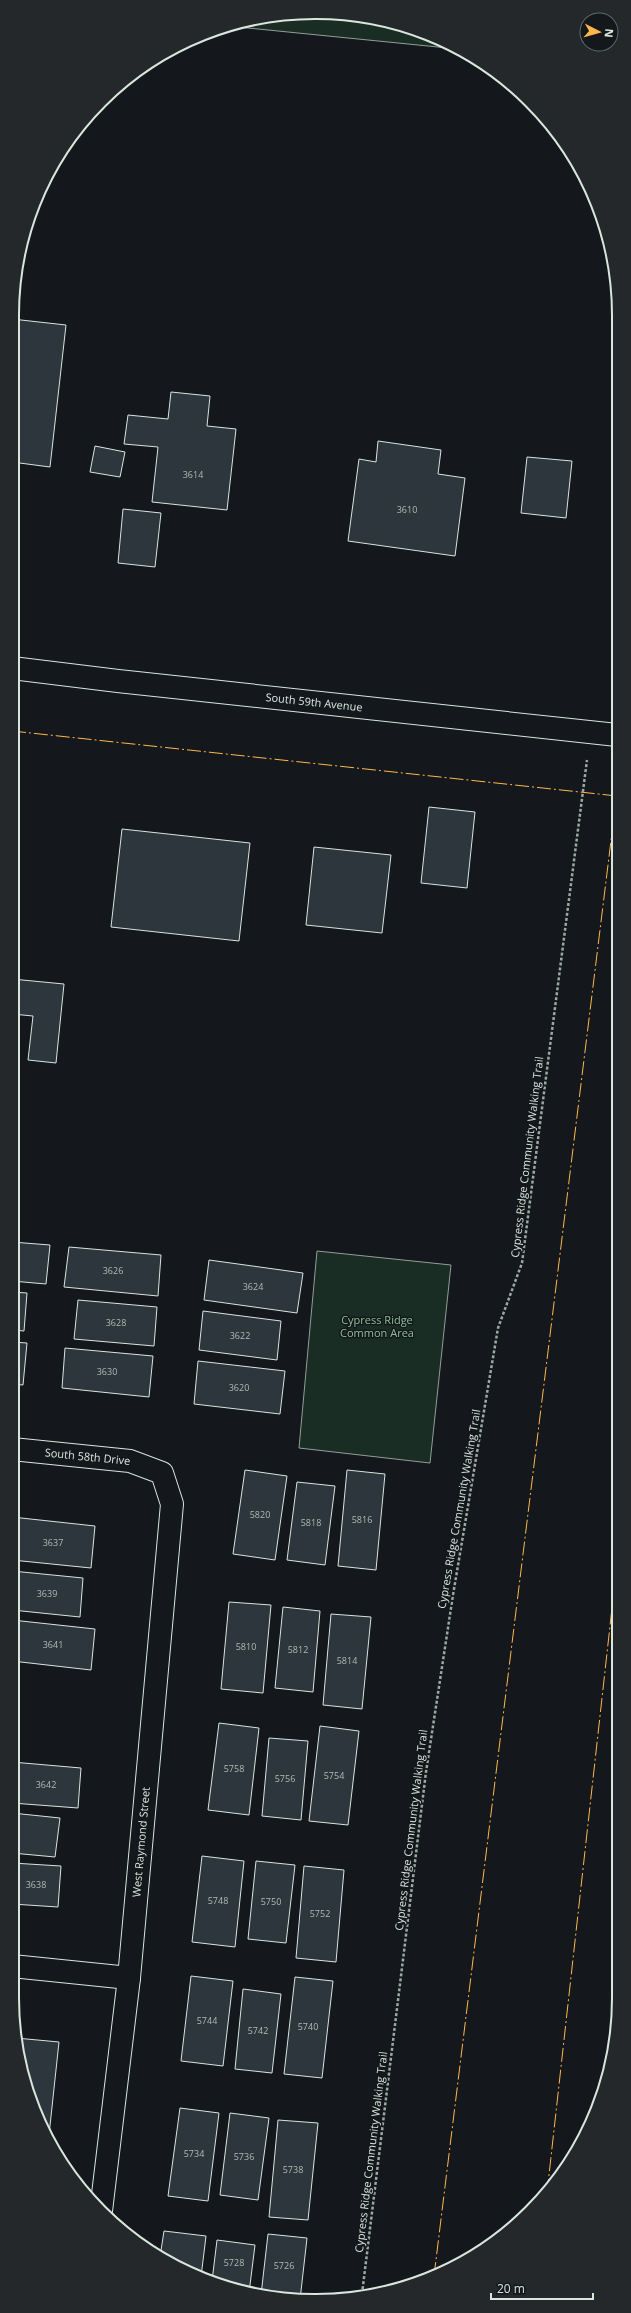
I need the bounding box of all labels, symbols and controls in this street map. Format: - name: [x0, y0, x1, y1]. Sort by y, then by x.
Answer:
- north arrow: [579, 12, 619, 52]
- text: N: [602, 28, 617, 38]
- house number: 3614: [183, 468, 203, 481]
- house number: 3610: [397, 503, 417, 516]
- street label: South 59th Avenue: [265, 689, 363, 714]
- street label: Cypress Ridge Community Walking Trail: [507, 1056, 546, 1258]
- house number: 3626: [103, 1264, 123, 1277]
- house number: 3624: [243, 1280, 263, 1293]
- park label: Cypress Ridge Common Area: [340, 1312, 414, 1340]
- house number: 3628: [106, 1316, 126, 1329]
- house number: 3622: [230, 1329, 250, 1342]
- house number: 3630: [97, 1365, 117, 1378]
- house number: 3620: [229, 1381, 249, 1394]
- street label: Cypress Ridge Community Walking Trail: [434, 1408, 483, 1610]
- street label: South 58th Drive: [44, 1444, 131, 1468]
- house number: 5820: [250, 1508, 270, 1521]
- house number: 5816: [352, 1513, 372, 1526]
- house number: 5818: [301, 1516, 321, 1529]
- house number: 3637: [43, 1536, 63, 1549]
- house number: 3639: [37, 1587, 57, 1600]
- house number: 3641: [43, 1638, 63, 1651]
- house number: 5810: [236, 1640, 256, 1653]
- house number: 5812: [288, 1643, 308, 1656]
- house number: 5814: [337, 1654, 357, 1667]
- street label: Cypress Ridge Community Walking Trail: [391, 1729, 430, 1931]
- house number: 5758: [224, 1762, 244, 1775]
- house number: 5754: [324, 1769, 344, 1782]
- house number: 5756: [275, 1772, 295, 1785]
- house number: 3642: [36, 1778, 56, 1791]
- street label: West Raymond Street: [128, 1786, 153, 1898]
- house number: 3638: [26, 1878, 46, 1891]
- house number: 5748: [208, 1894, 228, 1907]
- house number: 5750: [261, 1895, 281, 1908]
- house number: 5752: [310, 1907, 330, 1920]
- house number: 5744: [197, 2014, 217, 2027]
- house number: 5740: [298, 2020, 318, 2033]
- house number: 5742: [248, 2024, 268, 2037]
- street label: Cypress Ridge Community Walking Trail: [351, 2051, 390, 2253]
- house number: 5734: [184, 2147, 204, 2160]
- house number: 5736: [234, 2150, 254, 2163]
- house number: 5738: [283, 2163, 303, 2176]
- house number: 5728: [224, 2256, 244, 2269]
- house number: 5726: [274, 2259, 294, 2272]
- scale bar: [491, 2275, 593, 2301]
- text: 20 m: [497, 2280, 525, 2297]

